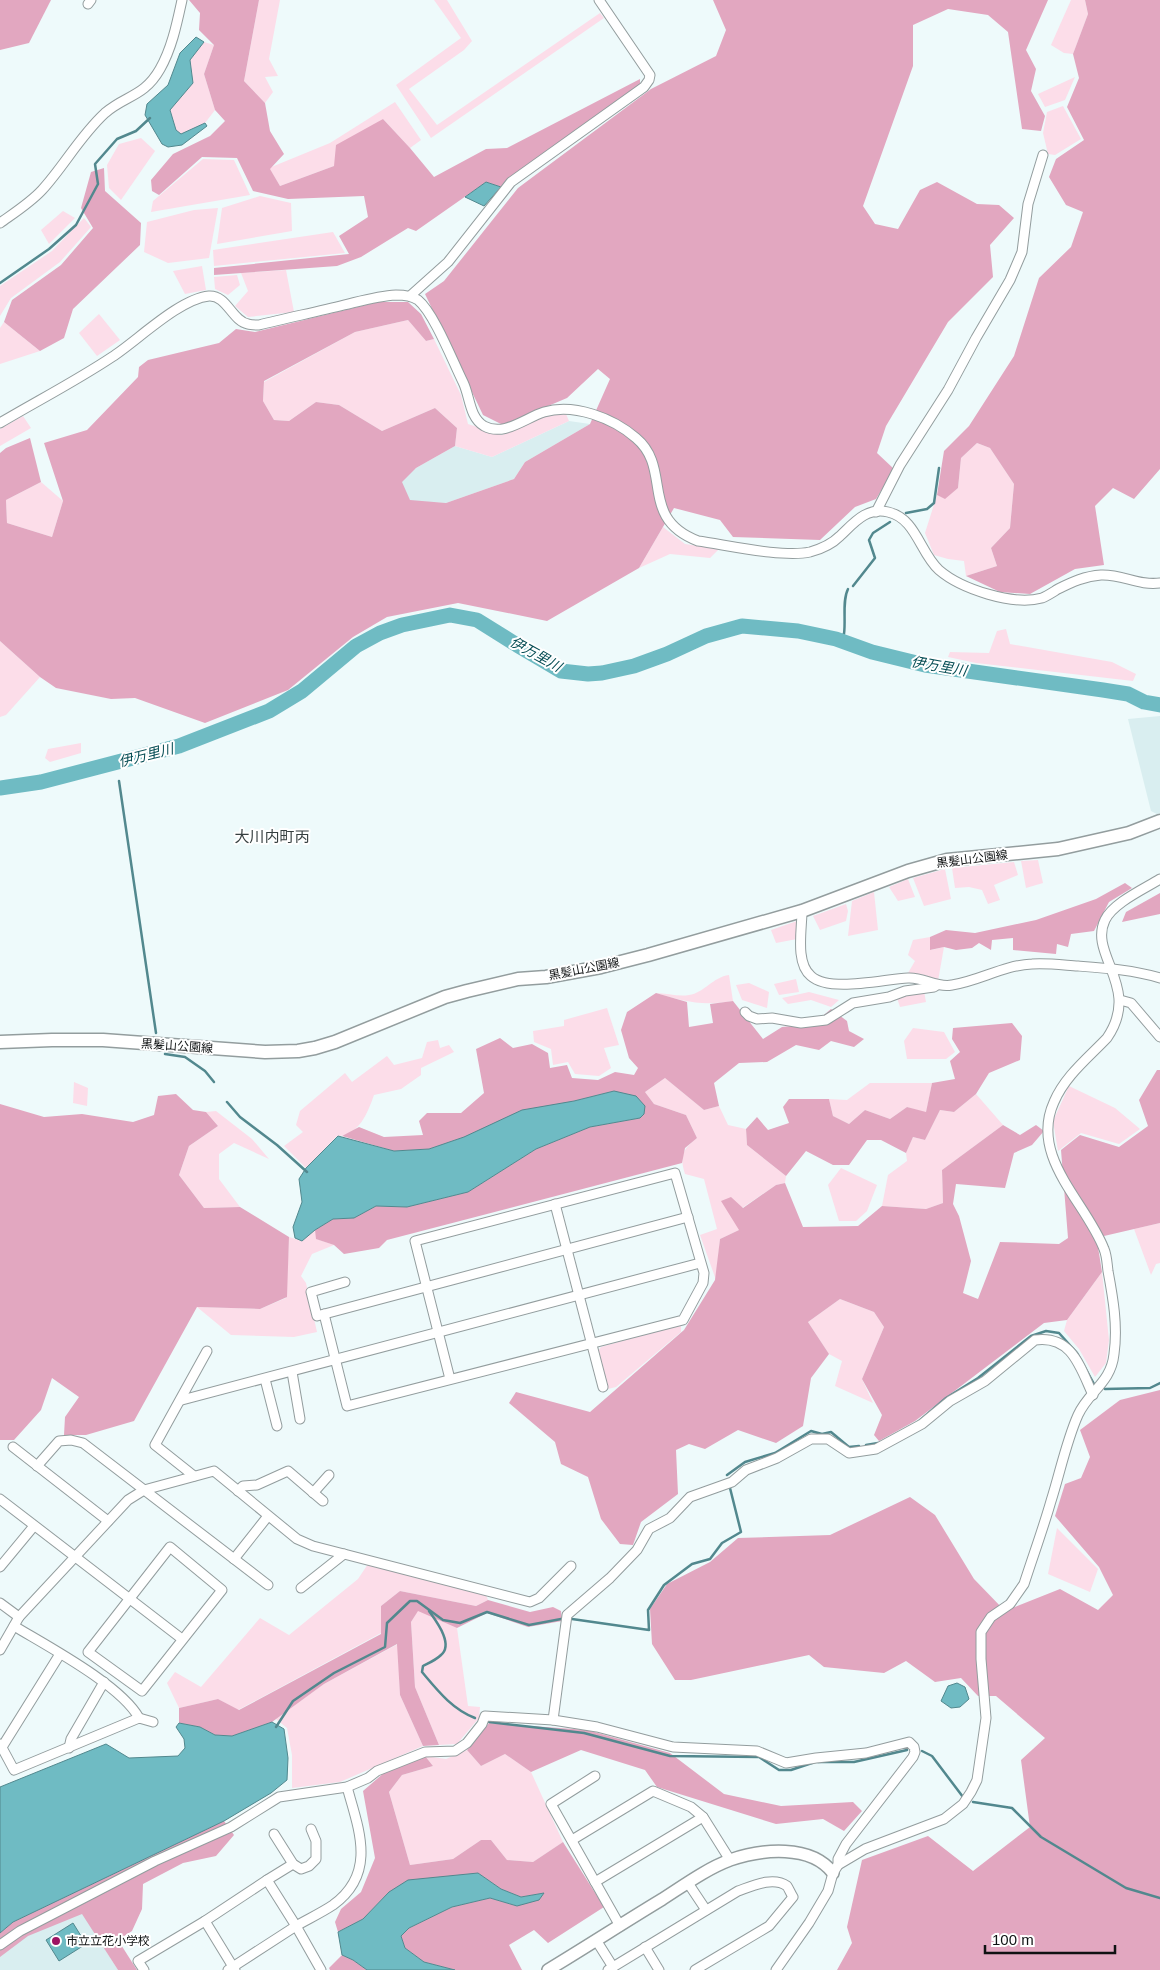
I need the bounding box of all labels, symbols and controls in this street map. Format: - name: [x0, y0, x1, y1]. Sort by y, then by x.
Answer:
- water label: 伊万里川: [508, 633, 566, 676]
- water label: 伊万里川: [910, 653, 970, 679]
- water label: 伊万里川: [117, 740, 177, 770]
- district label: 大川内町丙: [234, 828, 310, 845]
- street label: 黒髪山公園線: [935, 848, 1009, 870]
- street label: 黒髪山公園線: [547, 955, 621, 983]
- street label: 黒髪山公園線: [141, 1037, 213, 1055]
- scale bar: [985, 1922, 1115, 1954]
- text: 100 m: [992, 1931, 1034, 1948]
- place label: 市立立花小学校: [66, 1934, 150, 1948]
- marker: 市立立花小学校: [50, 1935, 62, 1947]

